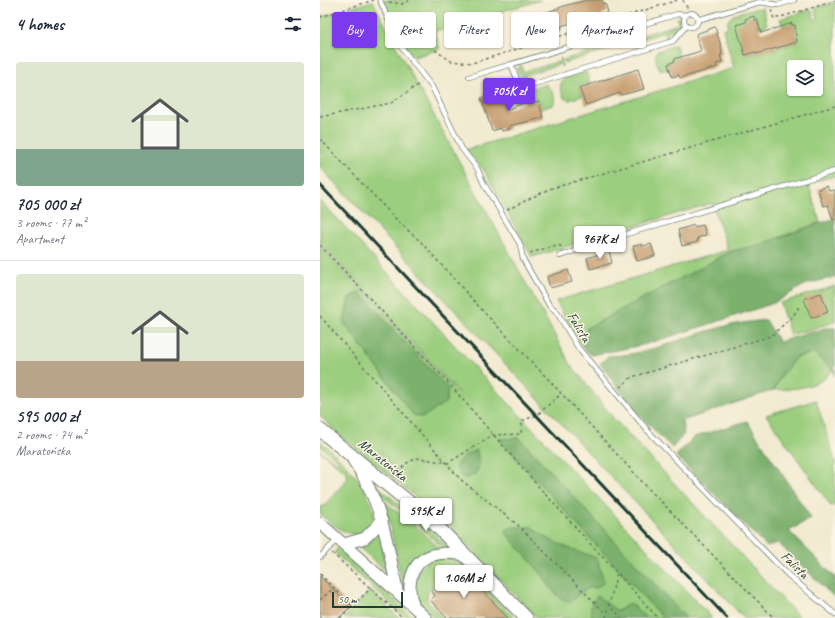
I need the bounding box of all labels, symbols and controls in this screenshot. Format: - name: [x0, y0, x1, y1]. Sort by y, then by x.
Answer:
- chip: Buy: [332, 12, 377, 48]
- chip: Rent: [385, 12, 436, 48]
- chip: Filters: [444, 12, 503, 48]
- chip: New: [511, 12, 559, 48]
- chip: Apartment: [567, 12, 646, 48]
- icon: filters: [282, 13, 304, 35]
- text: 4 homes: [16, 14, 64, 35]
- map controls: [787, 60, 823, 96]
- button: layers: [787, 60, 823, 96]
- pin: 705K zł: [472, 78, 546, 112]
- text: 705K zł: [492, 83, 526, 99]
- icon: home: [124, 88, 196, 160]
- text: 705 000 zł: [16, 194, 79, 215]
- text: 3 rooms · 77 m²: [16, 215, 86, 231]
- pin: 967K zł: [563, 226, 637, 260]
- text: Apartment: [16, 231, 64, 247]
- text: 967K zł: [583, 231, 617, 247]
- icon: home: [124, 300, 196, 372]
- street label: Falista: [563, 309, 595, 346]
- text: 595 000 zł: [16, 406, 79, 427]
- text: 2 rooms · 74 m²: [16, 427, 86, 443]
- street label: Maratońska: [355, 435, 412, 486]
- text: Maratońska: [16, 443, 71, 459]
- pin: 595K zł: [389, 498, 463, 532]
- text: 595K zł: [409, 503, 443, 519]
- street label: Falista: [778, 548, 813, 583]
- pin: 1.06M zł: [423, 565, 505, 599]
- text: 1.06M zł: [444, 570, 484, 586]
- scale bar: [332, 590, 403, 609]
- text: 50 m: [338, 592, 357, 606]

